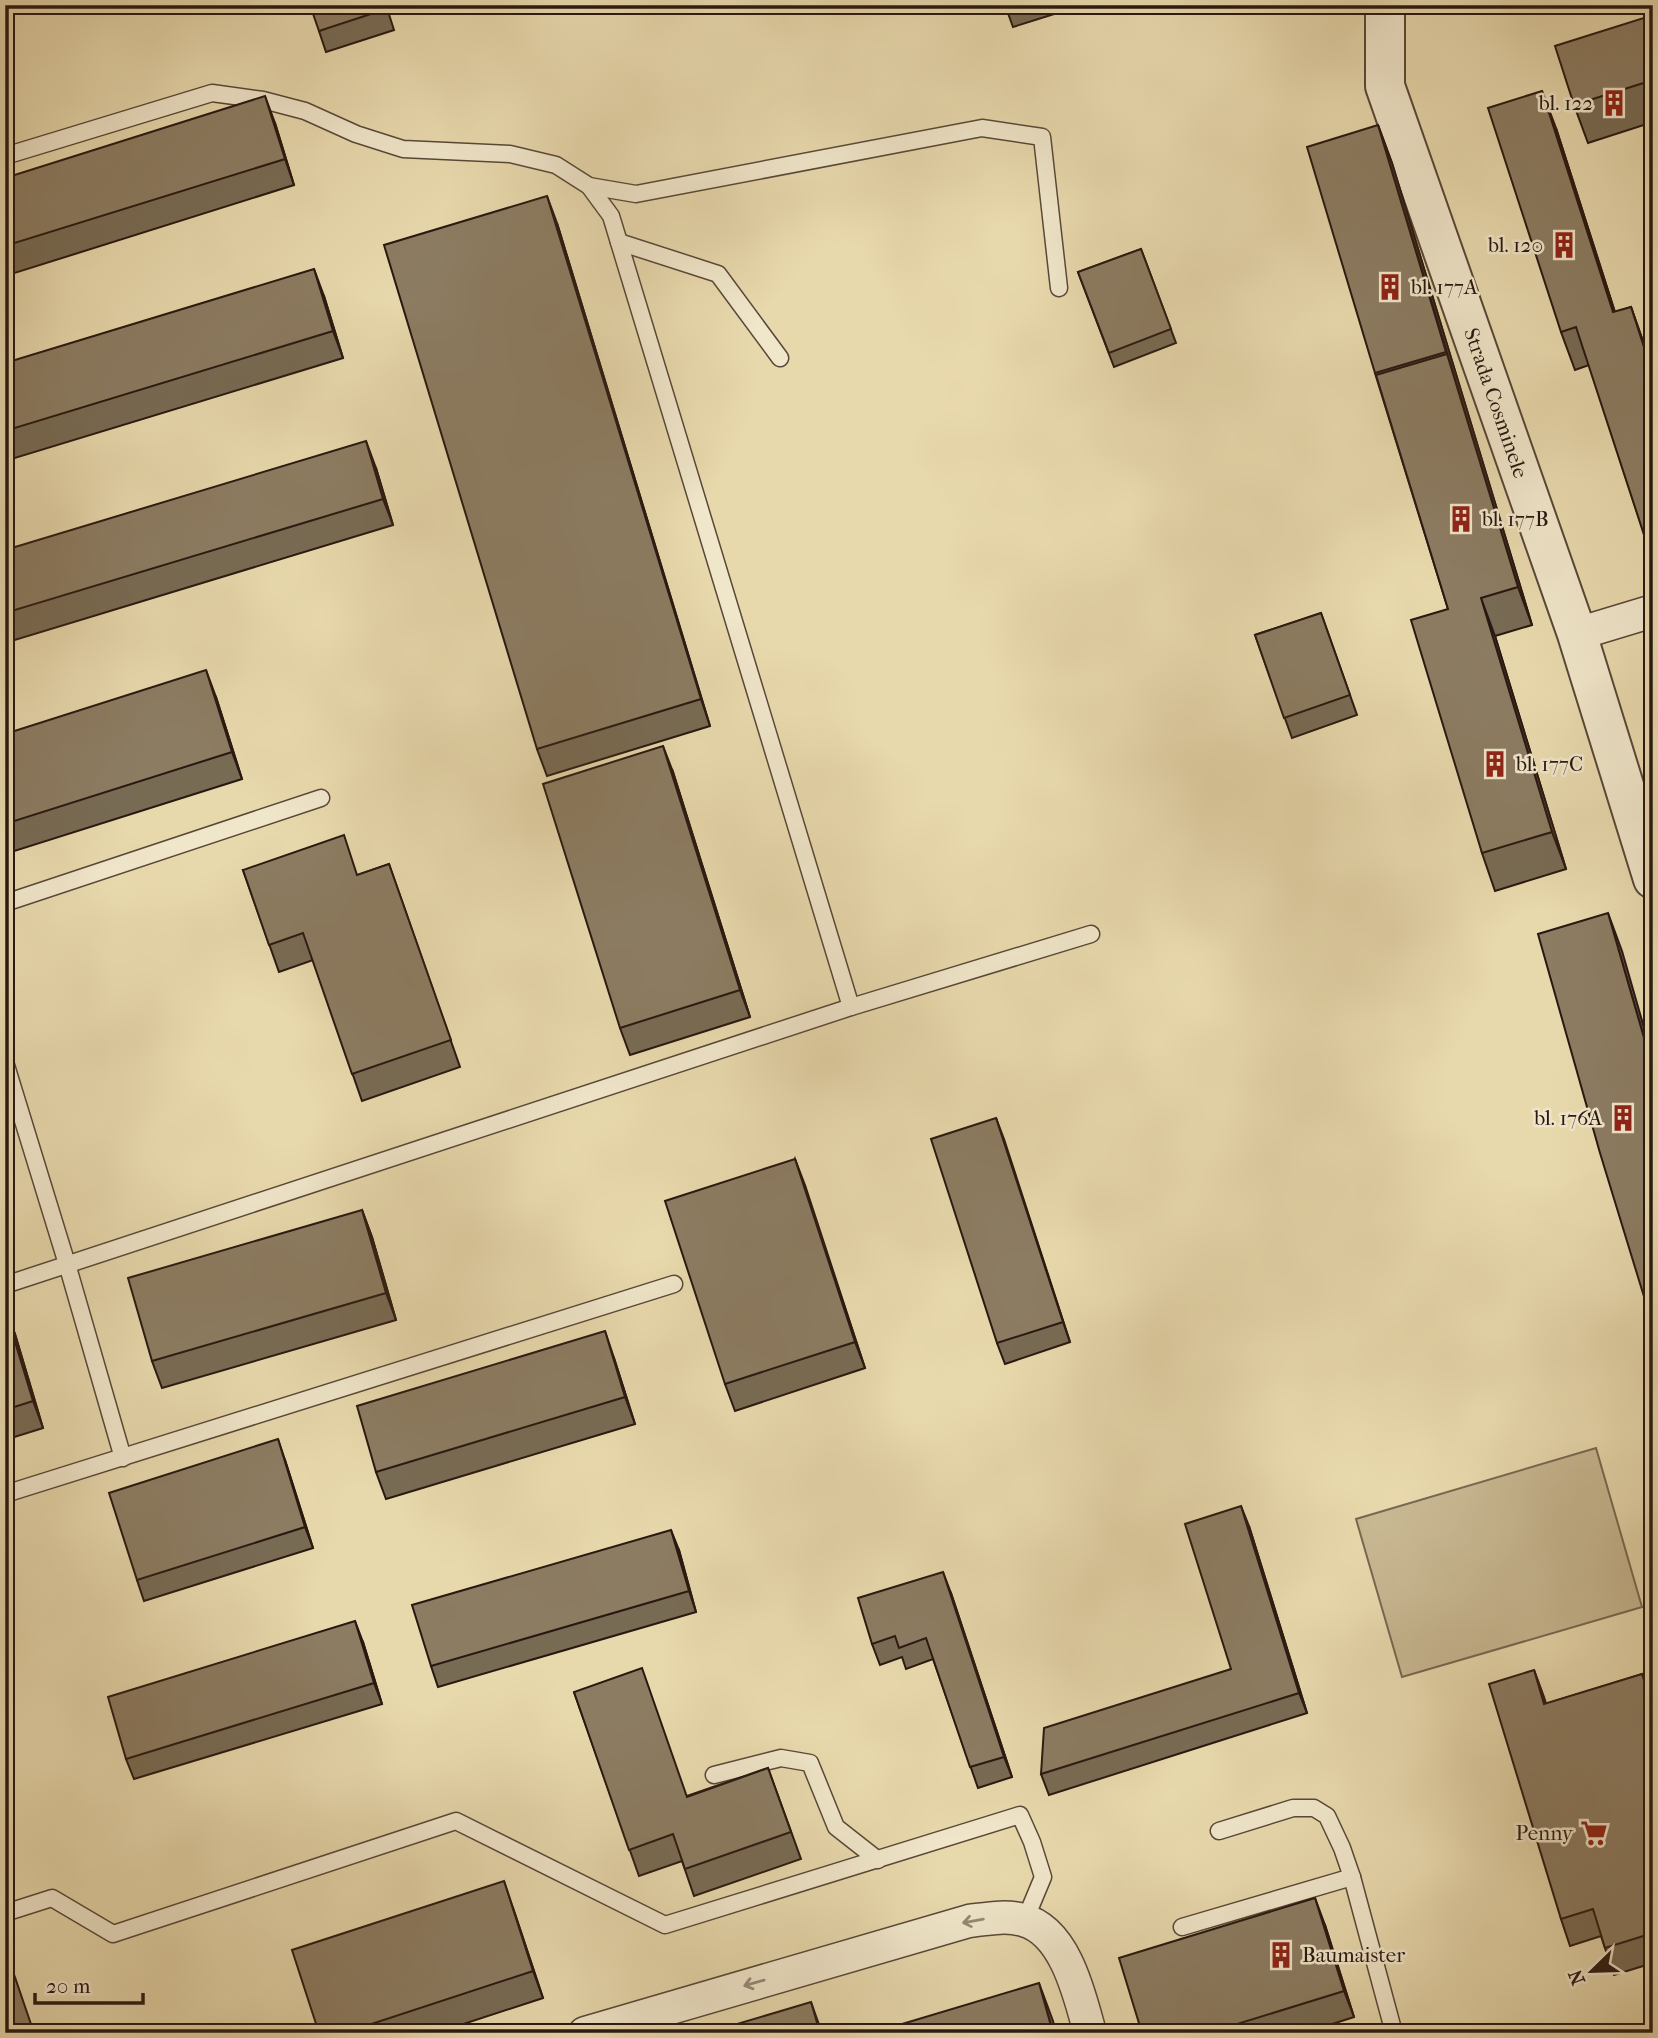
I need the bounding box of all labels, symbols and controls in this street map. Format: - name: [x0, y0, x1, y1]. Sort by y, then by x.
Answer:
- building icon: bl. 122: [1599, 88, 1629, 118]
- place label: bl. 122: [1538, 91, 1593, 115]
- building icon: bl. 120: [1549, 230, 1579, 260]
- place label: bl. 120: [1487, 233, 1543, 257]
- building icon: bl. 177A: [1375, 272, 1405, 302]
- place label: bl. 177A: [1410, 275, 1478, 299]
- street label: Strada Cosminele: [1459, 325, 1533, 481]
- building icon: bl. 177B: [1446, 504, 1476, 534]
- place label: bl. 177B: [1481, 507, 1549, 531]
- building icon: bl. 177C: [1480, 749, 1510, 779]
- place label: bl. 177C: [1515, 752, 1583, 776]
- building icon: bl. 176A: [1608, 1103, 1638, 1133]
- place label: bl. 176A: [1533, 1106, 1602, 1130]
- supermarket icon: Penny: [1579, 1818, 1609, 1848]
- place label: Penny: [1516, 1821, 1574, 1845]
- one-way arrow: [962, 1915, 985, 1928]
- north arrow: [1556, 1937, 1626, 2007]
- building icon: Baumaister: [1266, 1940, 1296, 1970]
- place label: Baumaister: [1302, 1943, 1405, 1967]
- scale bar: [35, 1961, 144, 2005]
- text: N: [1564, 1966, 1590, 1988]
- text: 20 m: [46, 1974, 91, 1998]
- one-way arrow: [744, 1977, 766, 1990]

